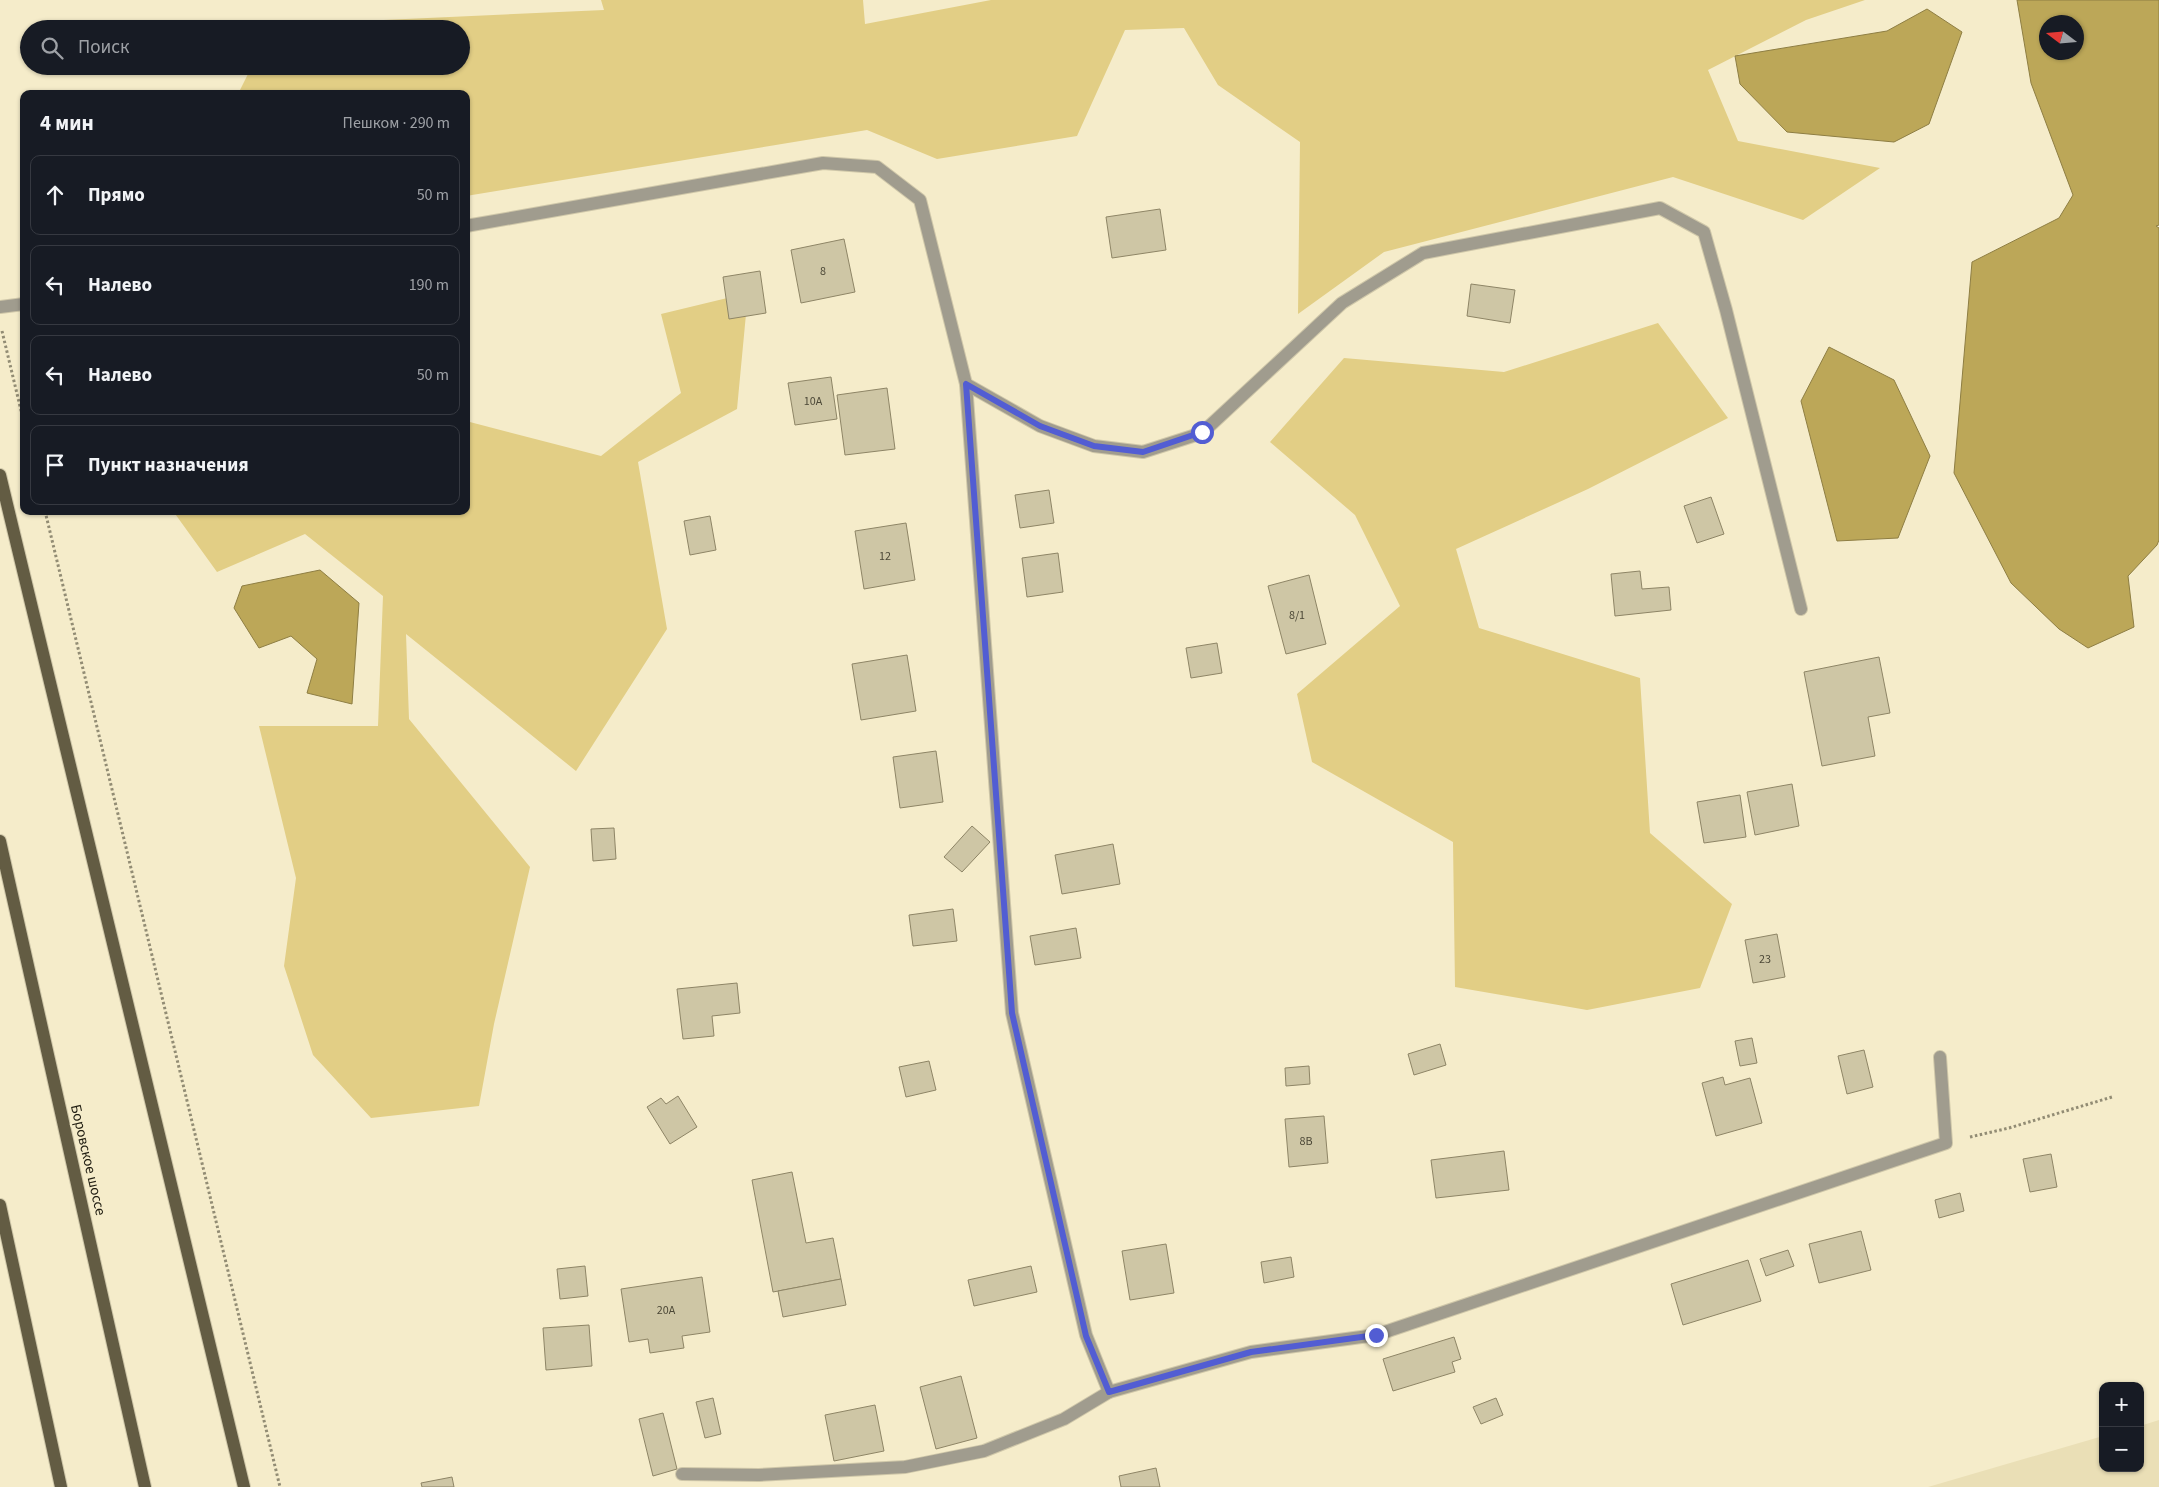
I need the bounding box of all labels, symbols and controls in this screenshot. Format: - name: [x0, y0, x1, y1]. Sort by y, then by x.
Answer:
- north arrow: [2039, 15, 2084, 60]
- search box: [20, 20, 470, 75]
- icon: search: [38, 34, 66, 62]
- text: Поиск: [78, 34, 129, 61]
- text: 4 мин: [40, 108, 94, 138]
- text: Пешком · 290 m: [343, 112, 450, 134]
- icon: ahead: [41, 181, 69, 209]
- text: Прямо: [88, 182, 145, 209]
- text: 50 m: [417, 184, 449, 206]
- house number: 8: [820, 263, 826, 280]
- icon: left: [41, 271, 69, 299]
- text: Налево: [88, 272, 152, 299]
- text: 190 m: [409, 274, 449, 296]
- icon: left: [41, 361, 69, 389]
- text: Налево: [88, 362, 152, 389]
- text: 50 m: [417, 364, 449, 386]
- house number: 10А: [804, 393, 823, 410]
- route start: [1191, 421, 1214, 444]
- icon: arrive: [41, 451, 69, 479]
- text: Пункт назначения: [88, 452, 249, 479]
- house number: 12: [879, 548, 891, 565]
- house number: 8/1: [1289, 607, 1305, 624]
- house number: 23: [1759, 951, 1771, 968]
- street label: Боровское шоссе: [65, 1102, 111, 1218]
- house number: 8В: [1299, 1133, 1313, 1150]
- house number: 20А: [657, 1302, 676, 1319]
- route end: [1365, 1324, 1388, 1347]
- map controls: [2099, 1382, 2144, 1472]
- button: +: [2099, 1382, 2144, 1427]
- button: −: [2099, 1427, 2144, 1472]

